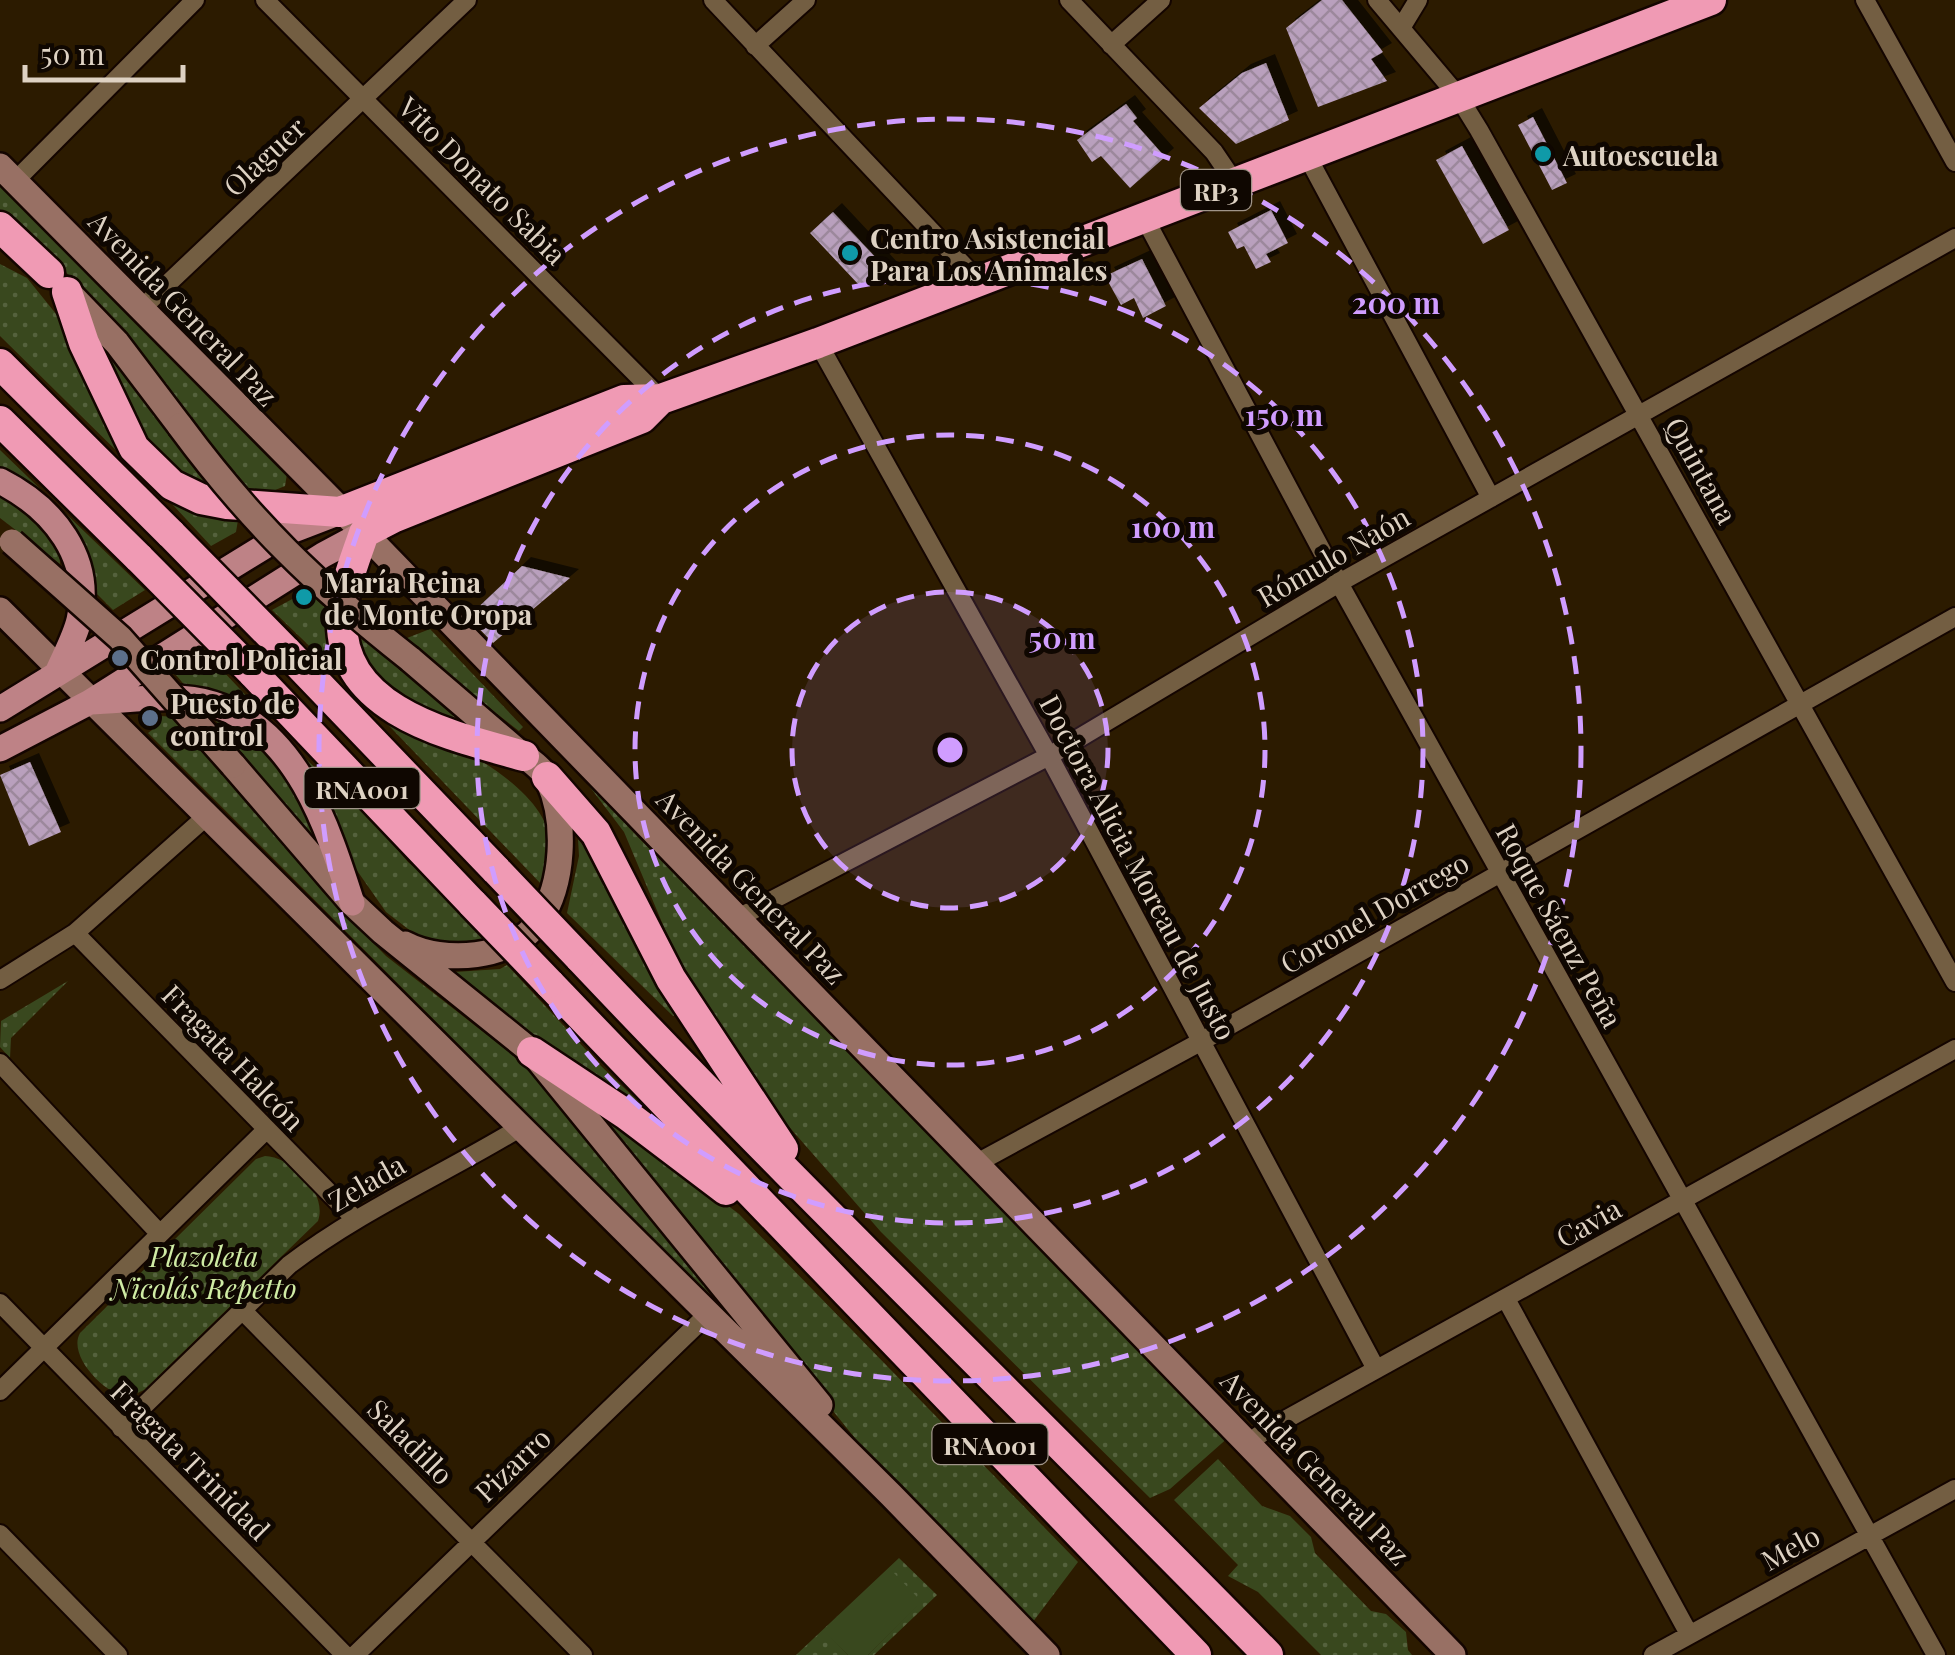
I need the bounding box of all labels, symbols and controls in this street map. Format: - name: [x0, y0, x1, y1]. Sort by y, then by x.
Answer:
- scale bar: [25, 20, 182, 82]
- text: 50 m: [40, 33, 105, 73]
- street label: Vito Donato Sabia: [390, 87, 575, 272]
- street label: Olaguer: [215, 108, 314, 204]
- place label: Autoescuela: [1562, 136, 1719, 173]
- marker: Autoescuela: [1532, 143, 1554, 165]
- road number: RP3: [1181, 170, 1251, 210]
- street label: Avenida General Paz: [81, 202, 286, 413]
- place label: Centro Asistencial Para Los Animales: [870, 219, 1107, 288]
- marker: Centro Asistencial Para Los Animales: [839, 242, 861, 264]
- text: 200 m: [1352, 282, 1440, 322]
- text: 150 m: [1245, 394, 1323, 434]
- street label: Quintana: [1658, 410, 1746, 530]
- street label: Rómulo Naón: [1250, 497, 1416, 614]
- text: 100 m: [1131, 506, 1215, 546]
- place label: María Reina de Monte Oropa: [324, 563, 533, 632]
- marker: María Reina de Monte Oropa: [293, 586, 315, 608]
- text: 50 m: [1028, 617, 1096, 657]
- place label: Control Policial: [140, 640, 343, 677]
- marker: Control Policial: [109, 647, 131, 669]
- place label: Puesto de control: [170, 684, 295, 753]
- street label: Doctora Alicia Moreau de Justo: [1032, 688, 1246, 1046]
- marker: Puesto de control: [139, 707, 161, 729]
- centre of rings: [932, 732, 968, 768]
- road number: RNA001: [304, 768, 420, 808]
- street label: Avenida General Paz: [649, 780, 854, 991]
- street label: Roque Sáenz Peña: [1489, 816, 1631, 1034]
- street label: Coronel Dorrego: [1273, 843, 1475, 981]
- street label: Fragata Halcón: [155, 976, 313, 1138]
- street label: Zelada: [321, 1145, 411, 1219]
- street label: Cavia: [1549, 1189, 1627, 1255]
- park label: Plazoleta Nicolás Repetto: [108, 1237, 297, 1306]
- street label: Avenida General Paz: [1213, 1361, 1418, 1572]
- street label: Fragata Trinidad: [104, 1373, 278, 1547]
- street label: Saladillo: [360, 1390, 462, 1492]
- street label: Pizarro: [466, 1419, 558, 1509]
- road number: RNA001: [932, 1424, 1048, 1464]
- street label: Melo: [1754, 1516, 1826, 1578]

